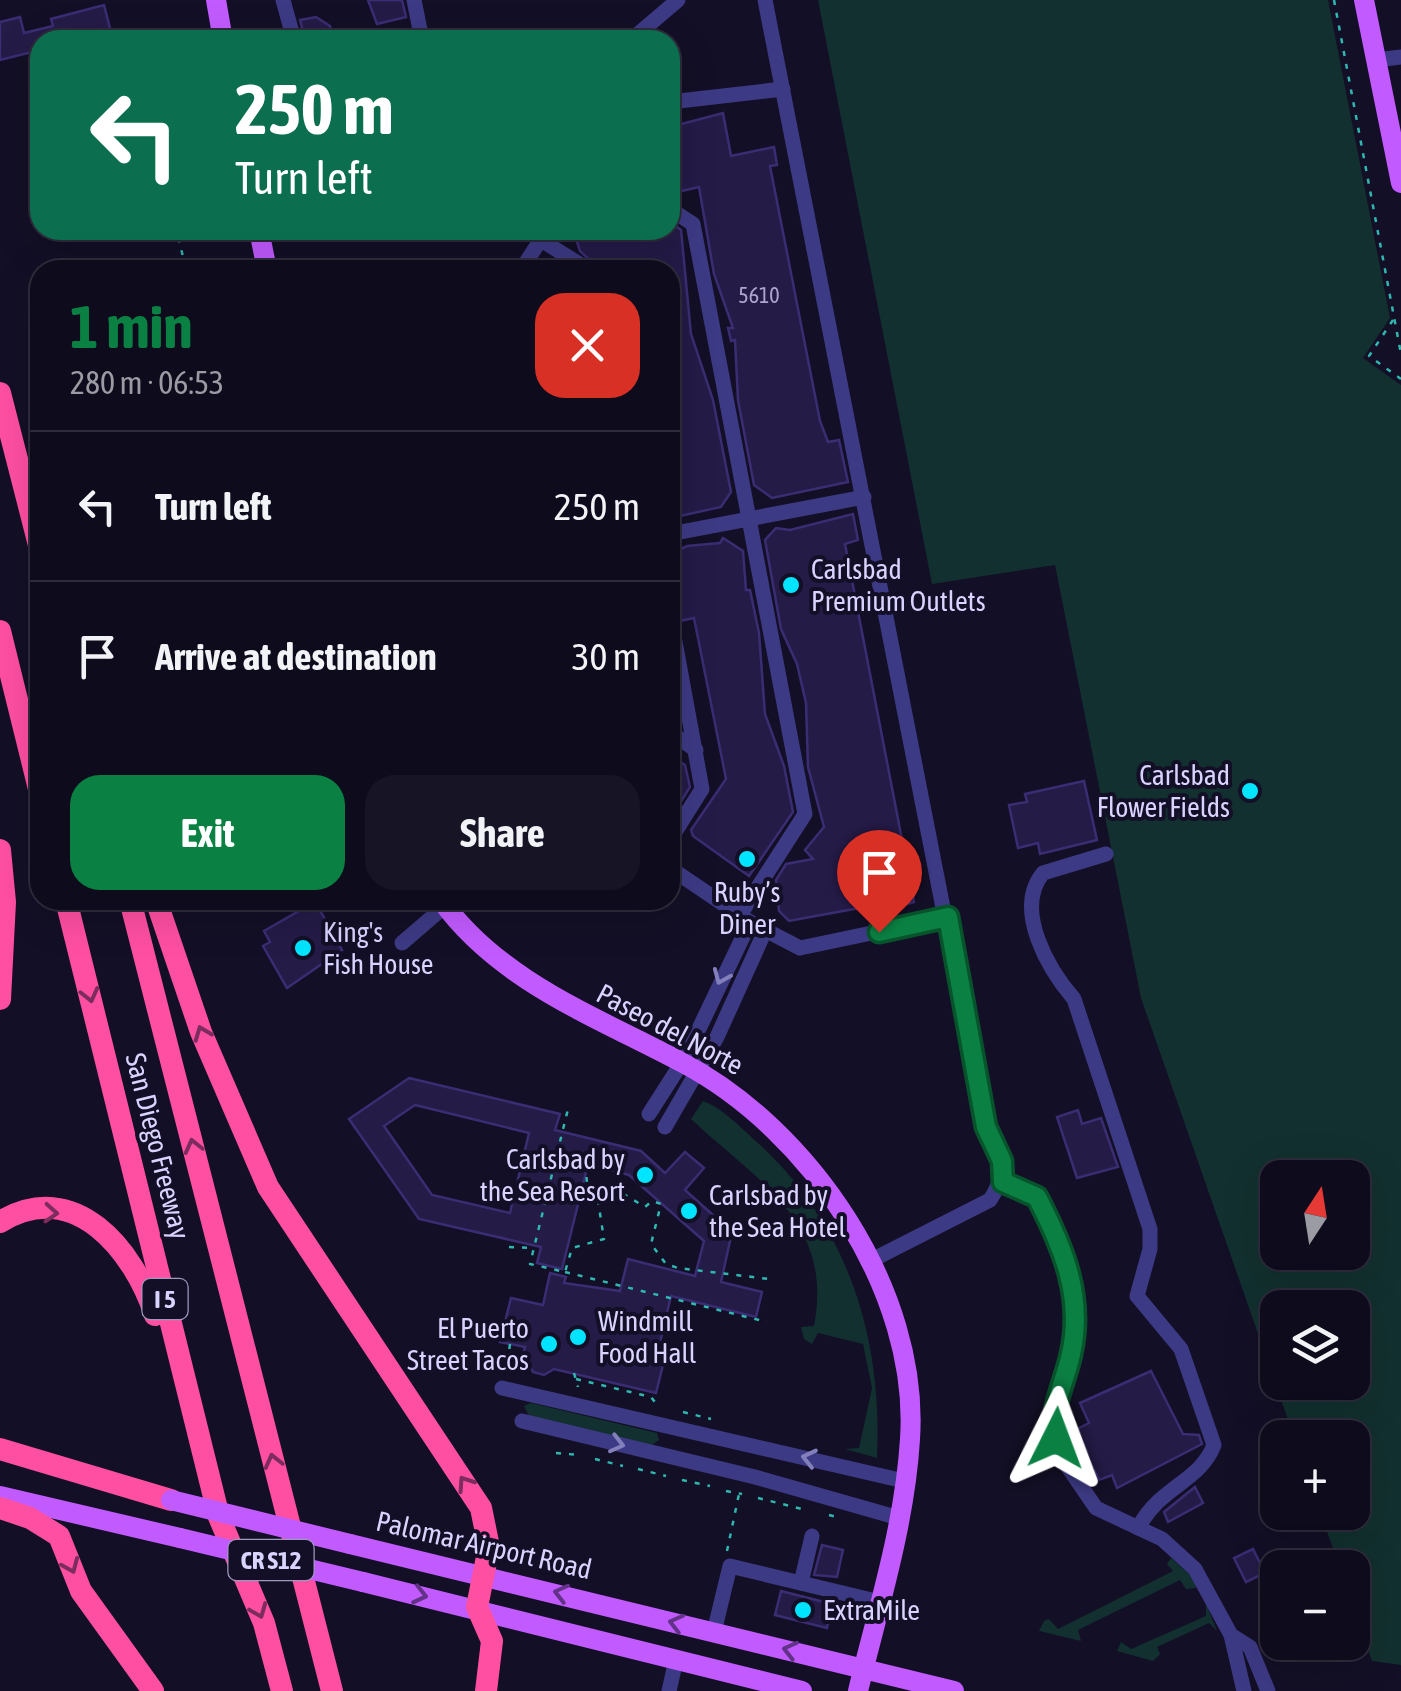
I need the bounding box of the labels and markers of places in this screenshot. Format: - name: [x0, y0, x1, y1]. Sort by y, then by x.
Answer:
- place label: Carlsbad Premium Outlets: [811, 553, 986, 617]
- marker: Carlsbad Premium Outlets: [780, 574, 802, 596]
- place label: Carlsbad Flower Fields: [1097, 759, 1230, 823]
- marker: Carlsbad Flower Fields: [1239, 780, 1261, 802]
- pin: [837, 830, 922, 933]
- marker: Ruby’s Diner: [736, 848, 758, 870]
- place label: Ruby’s Diner: [714, 876, 780, 940]
- place label: King's Fish House: [323, 916, 434, 980]
- marker: King's Fish House: [292, 937, 314, 959]
- place label: Carlsbad by the Sea Resort: [480, 1143, 625, 1207]
- marker: Carlsbad by the Sea Resort: [634, 1164, 656, 1186]
- place label: Carlsbad by the Sea Hotel: [709, 1179, 846, 1243]
- marker: Carlsbad by the Sea Hotel: [678, 1200, 700, 1222]
- place label: Windmill Food Hall: [598, 1305, 697, 1369]
- place label: El Puerto Street Tacos: [407, 1312, 529, 1376]
- marker: Windmill Food Hall: [567, 1326, 589, 1348]
- marker: El Puerto Street Tacos: [538, 1333, 560, 1355]
- place label: ExtraMile: [823, 1594, 920, 1626]
- marker: ExtraMile: [792, 1599, 814, 1621]

